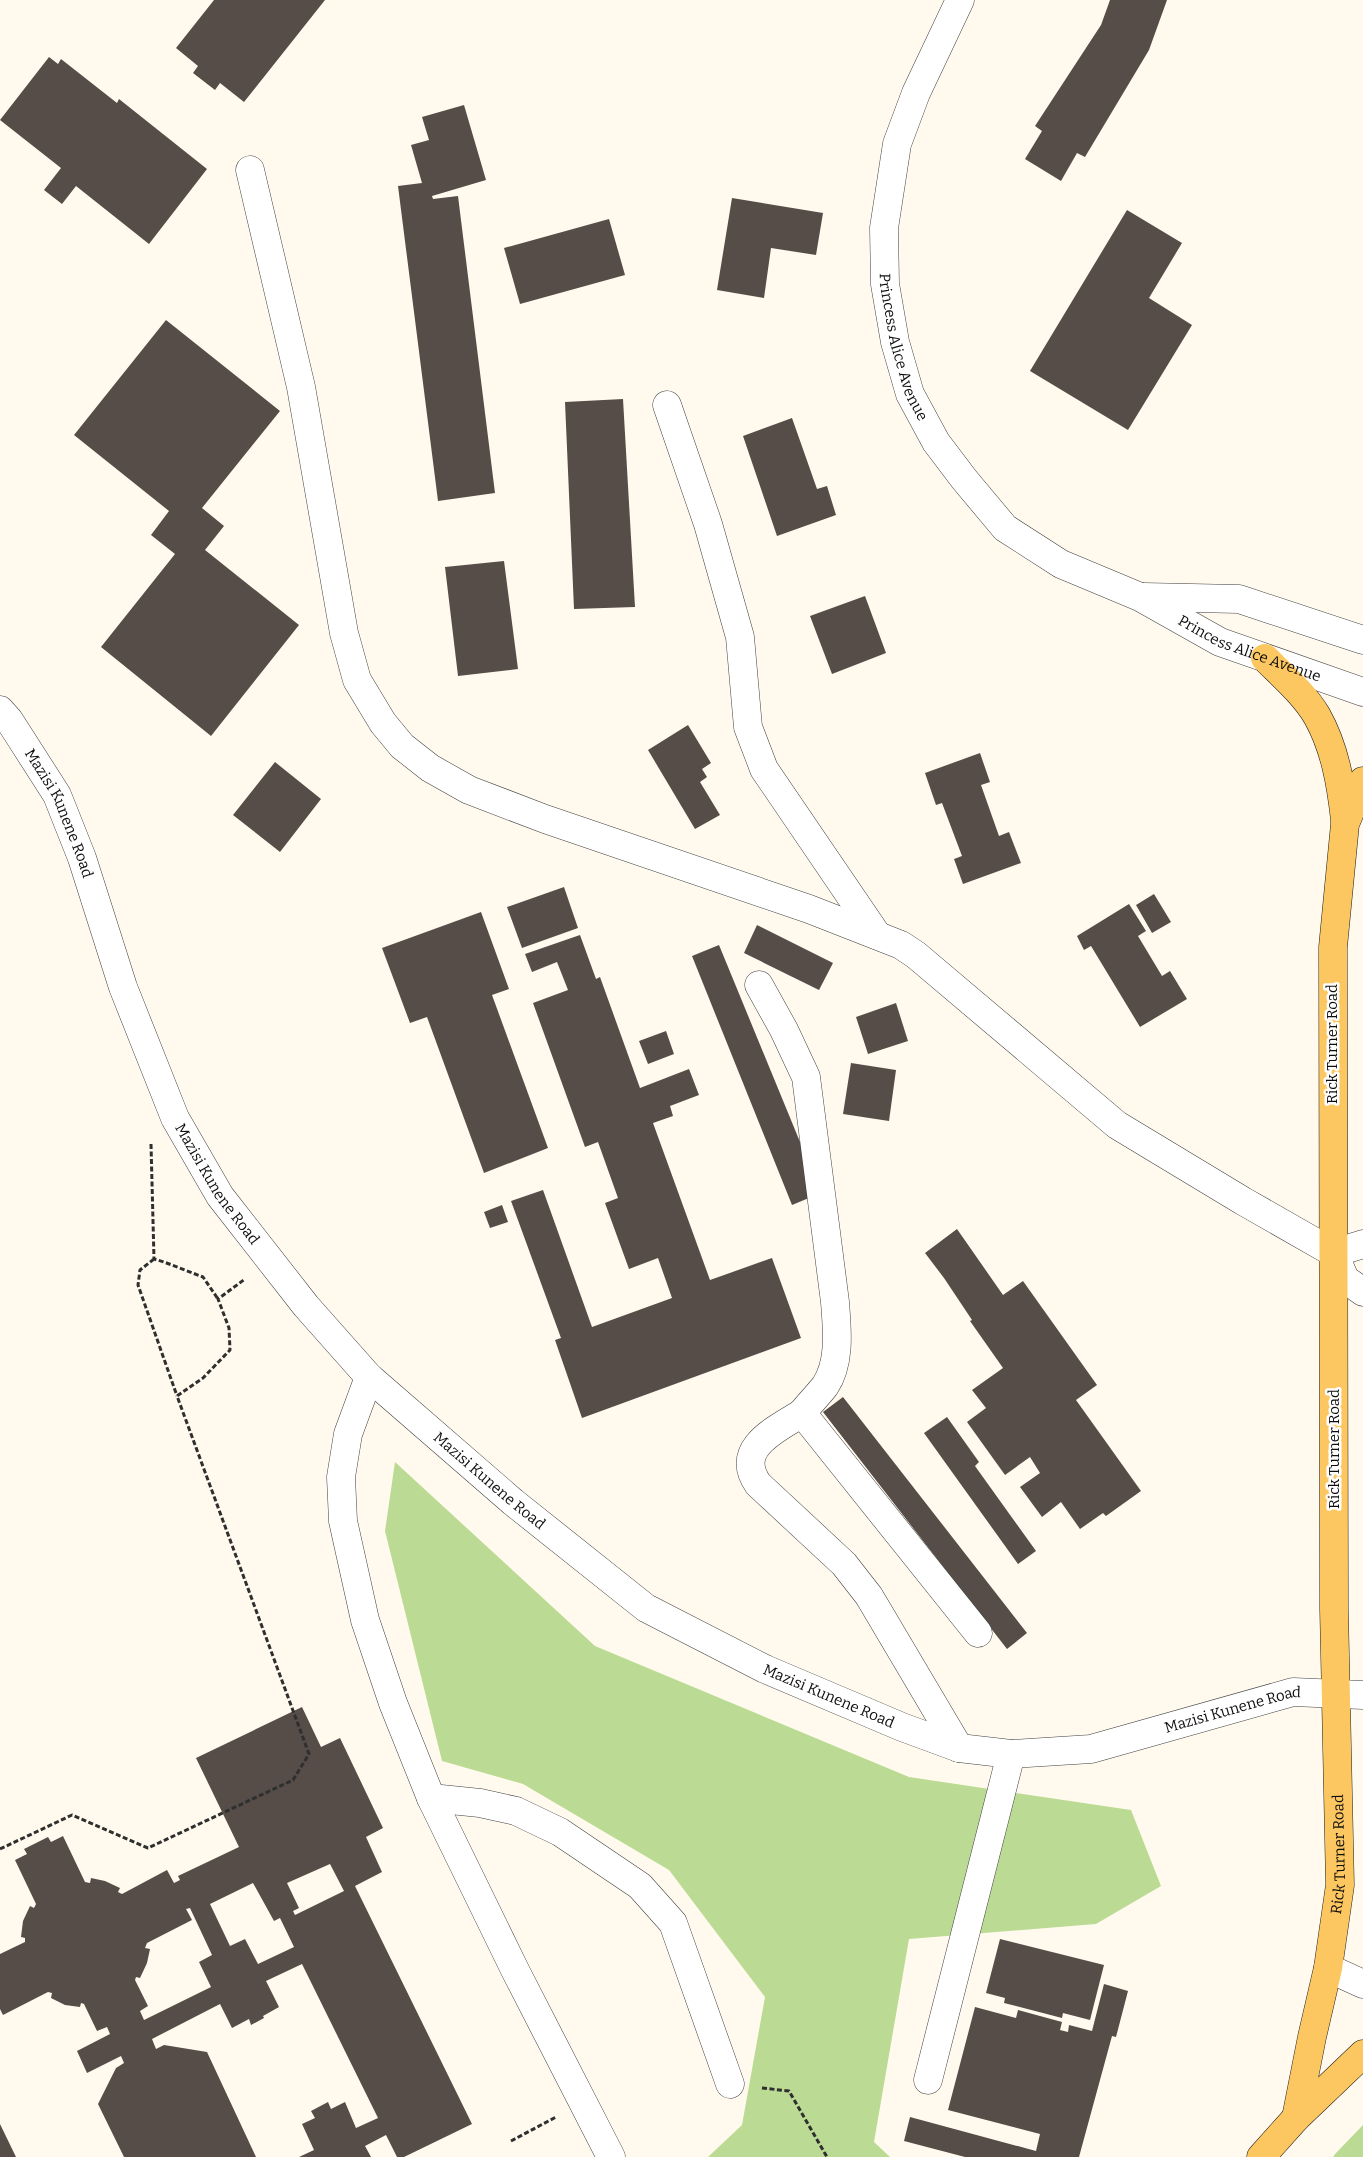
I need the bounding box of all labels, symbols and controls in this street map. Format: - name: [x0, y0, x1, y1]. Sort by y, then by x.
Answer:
- street label: Princess Alice Avenue: [876, 273, 932, 424]
- street label: Princess Alice Avenue: [1175, 611, 1323, 686]
- street label: Mazisi Kunene Road: [21, 746, 97, 880]
- street label: Rick Turner Road: [1323, 984, 1341, 1104]
- street label: Mazisi Kunene Road: [171, 1120, 263, 1248]
- street label: Rick Turner Road: [1325, 1389, 1343, 1509]
- street label: Mazisi Kunene Road: [430, 1428, 549, 1533]
- street label: Mazisi Kunene Road: [760, 1660, 897, 1732]
- street label: Mazisi Kunene Road: [1163, 1683, 1301, 1737]
- street label: Rick Turner Road: [1327, 1794, 1349, 1915]

